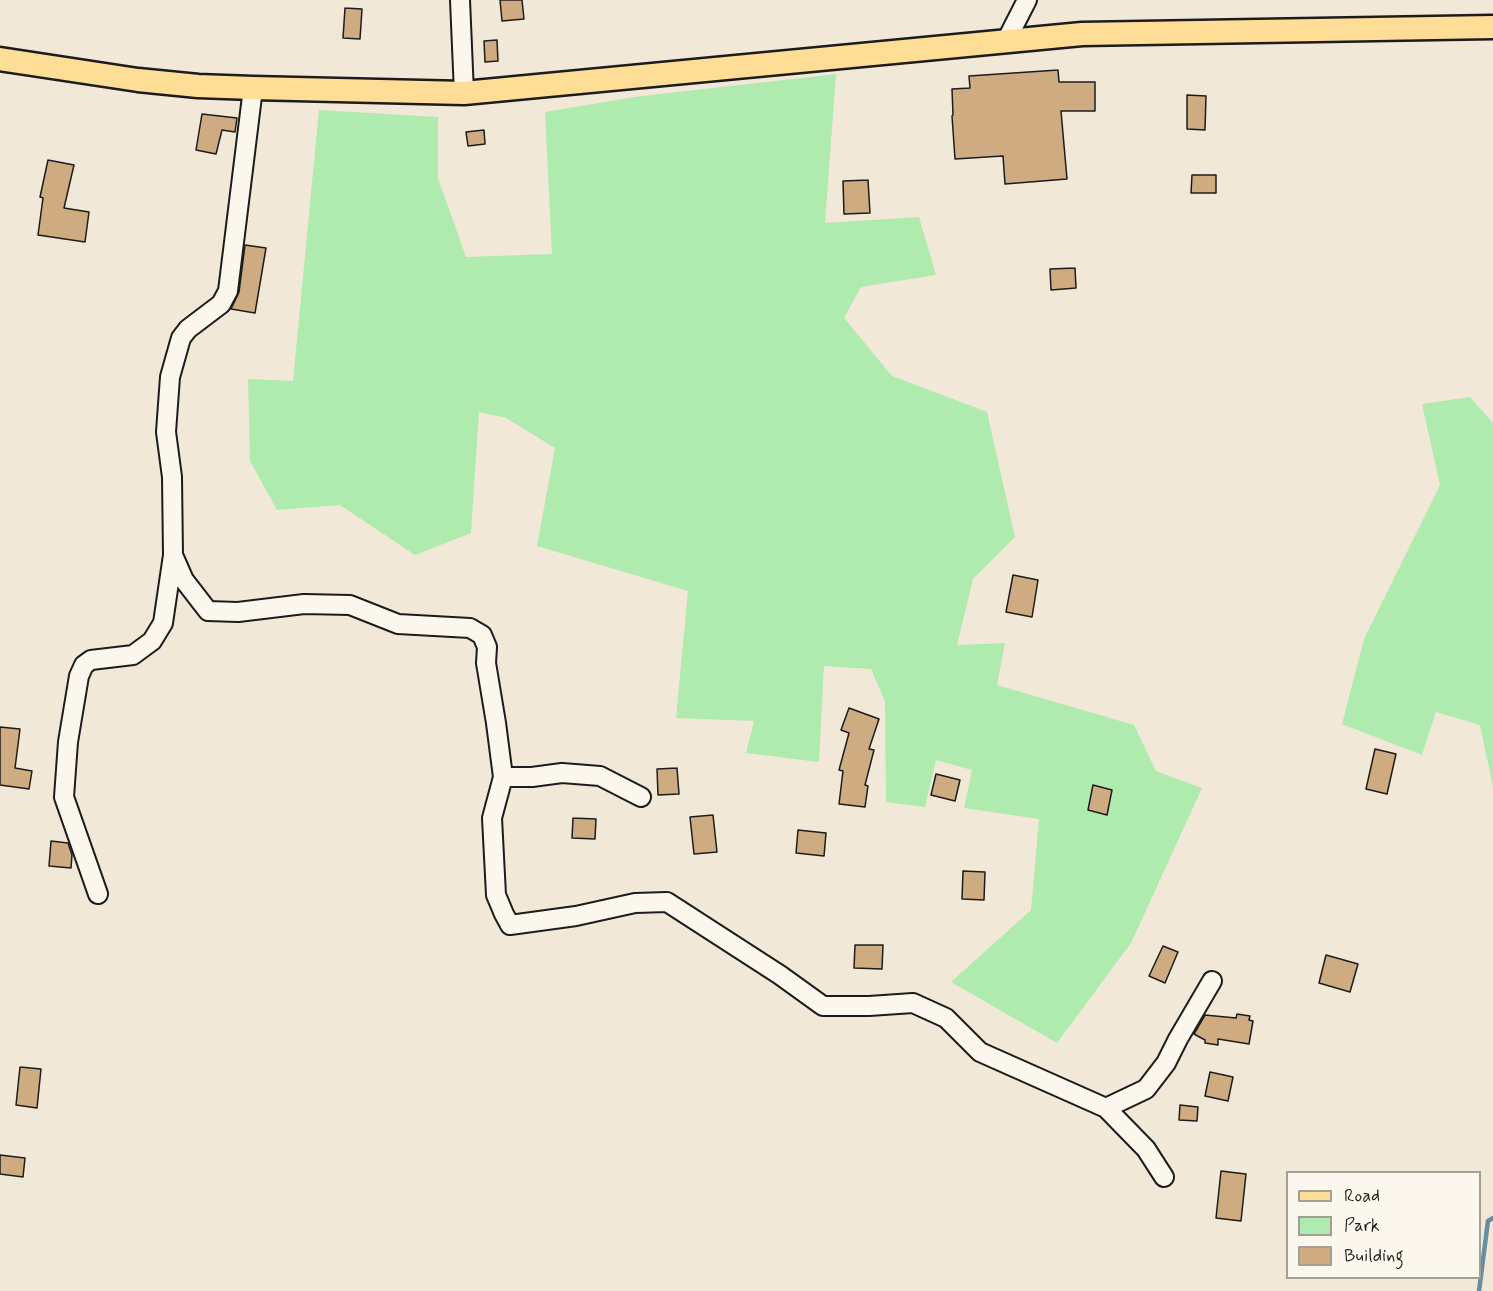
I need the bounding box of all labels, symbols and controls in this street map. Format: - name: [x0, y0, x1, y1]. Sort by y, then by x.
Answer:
- legend: [1286, 1171, 1481, 1279]
- text: Road: [1344, 1184, 1380, 1208]
- text: Park: [1344, 1214, 1380, 1238]
- text: Building: [1344, 1244, 1404, 1268]

